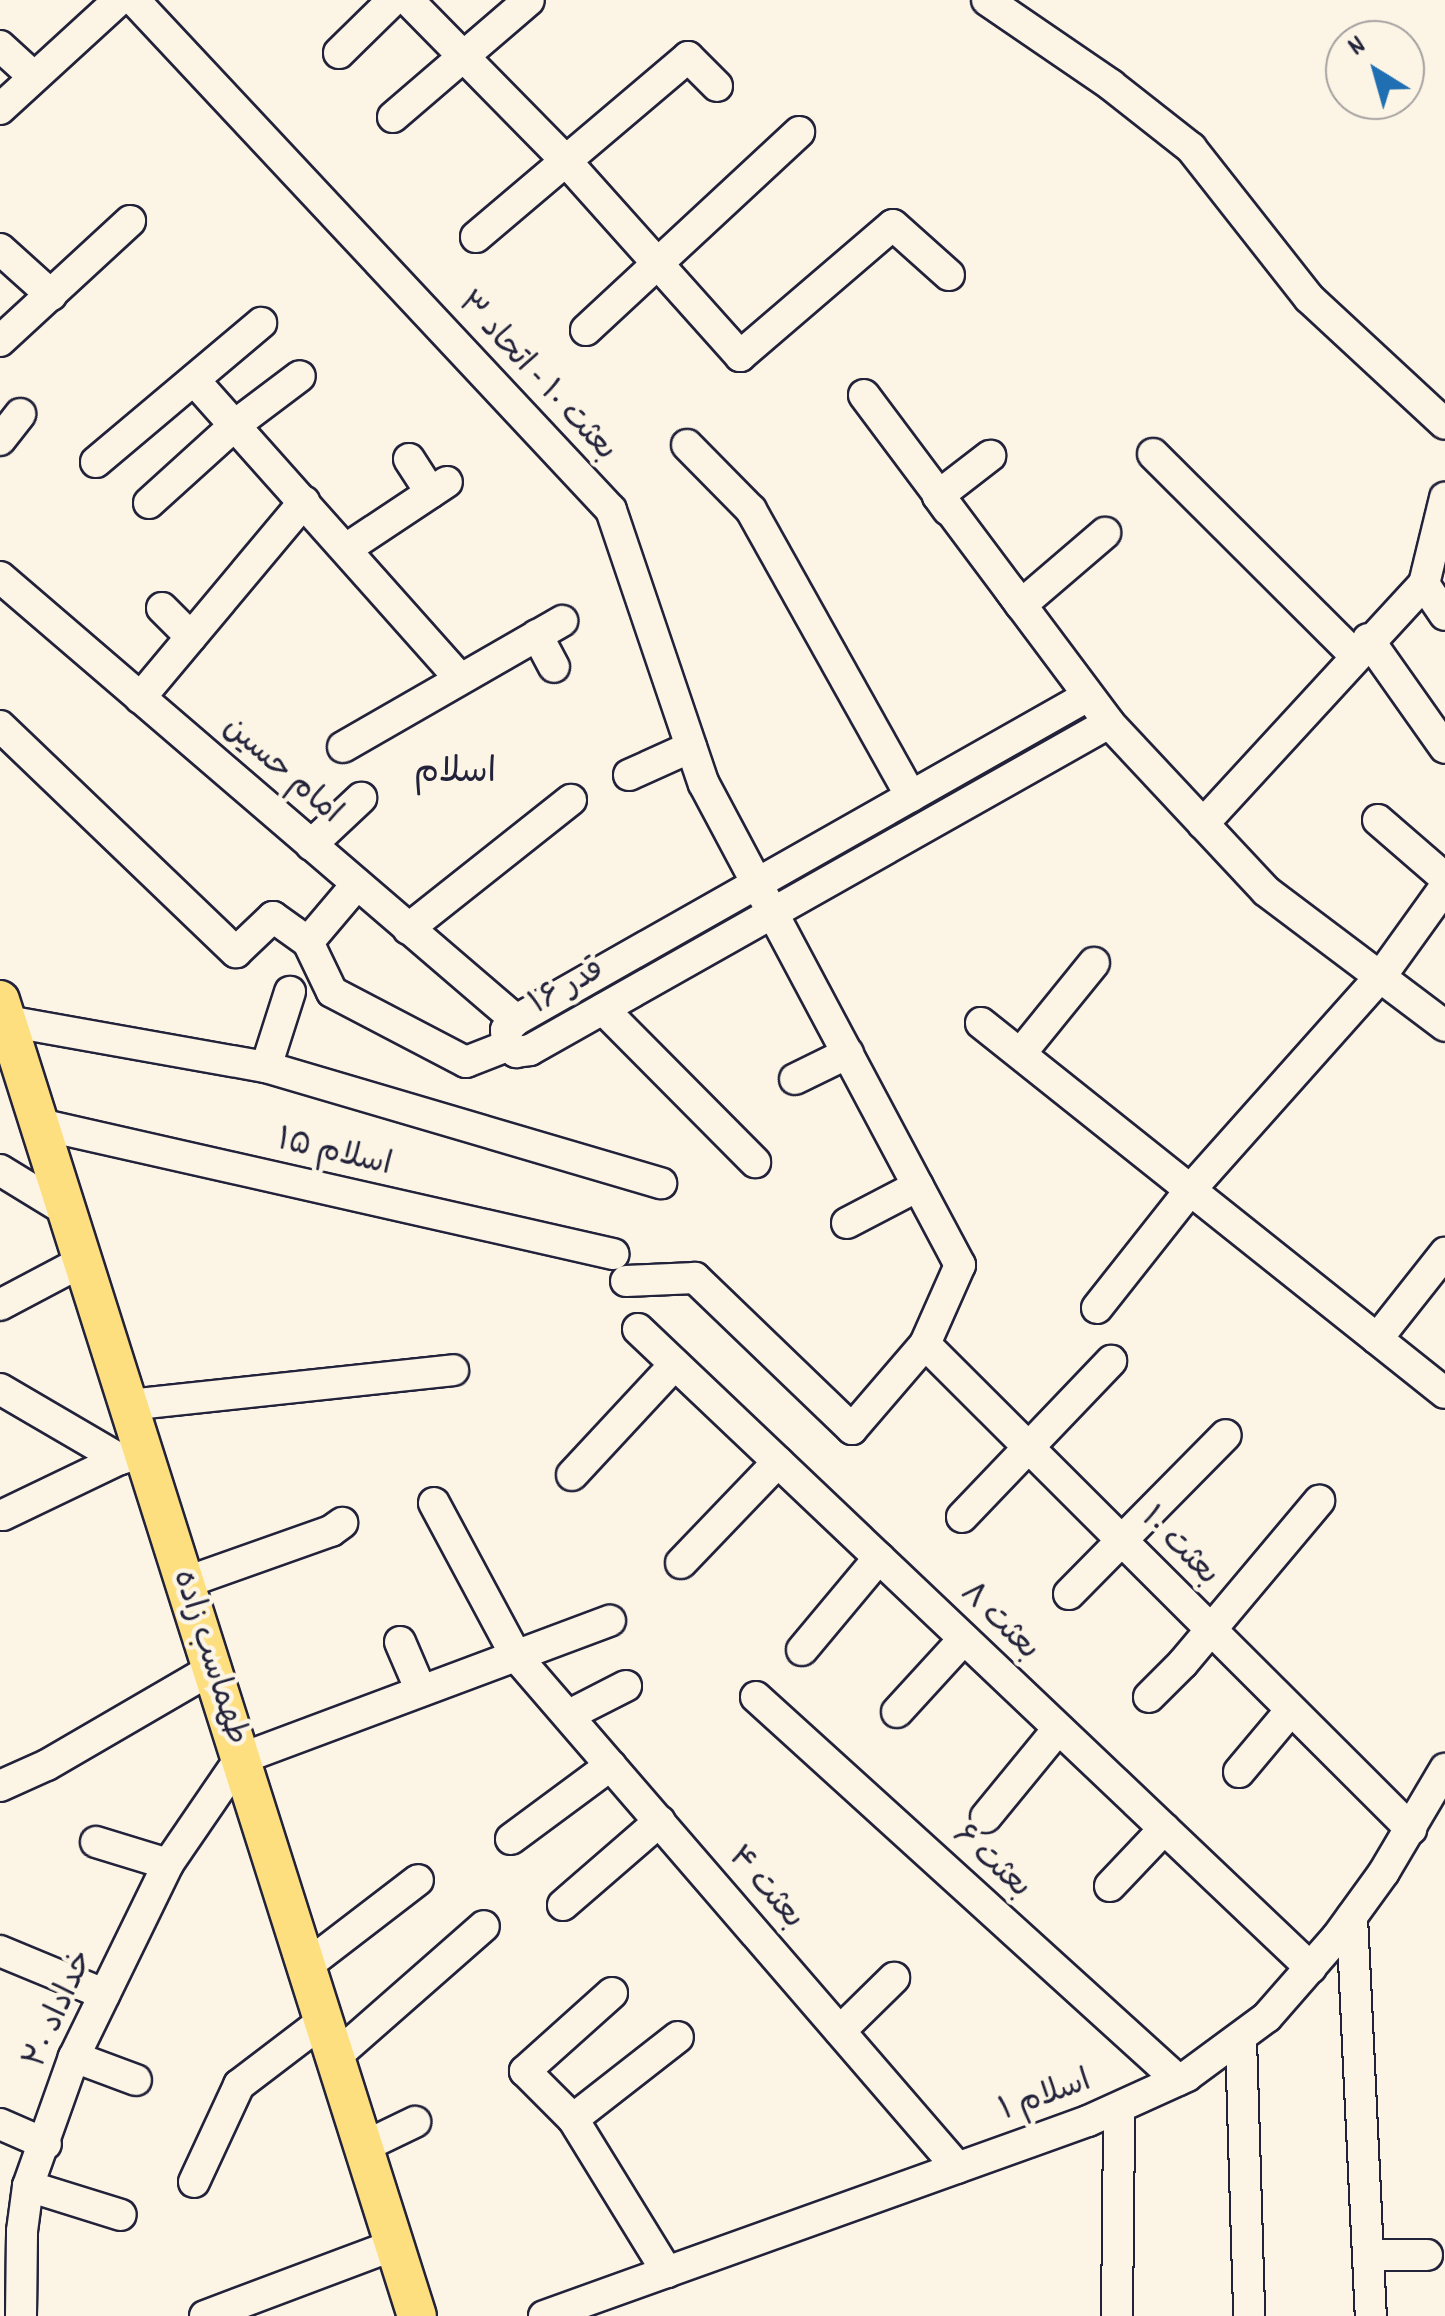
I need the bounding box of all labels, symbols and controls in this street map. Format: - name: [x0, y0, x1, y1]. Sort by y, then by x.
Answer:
- north arrow: [1325, 20, 1425, 120]
- text: N: [1341, 27, 1376, 68]
- street label: بعثت ۱۰ - اتحاد ۳: [447, 286, 623, 470]
- street label: امام حسین: [214, 710, 348, 834]
- district label: اسلام: [414, 753, 496, 795]
- street label: قدر ۱۶: [524, 952, 612, 1026]
- street label: اسلام ۱۵: [273, 1123, 395, 1187]
- street label: بعثت ۱۰: [1131, 1501, 1225, 1595]
- street label: طهماسب زاده: [162, 1566, 254, 1750]
- street label: بعثت ۸: [950, 1576, 1046, 1670]
- street label: بعثت ۶: [943, 1818, 1037, 1908]
- street label: بعثت ۴: [718, 1840, 810, 1938]
- street label: خداداد ۲۰: [18, 1945, 104, 2075]
- street label: اسلام ۱: [995, 2064, 1097, 2132]

